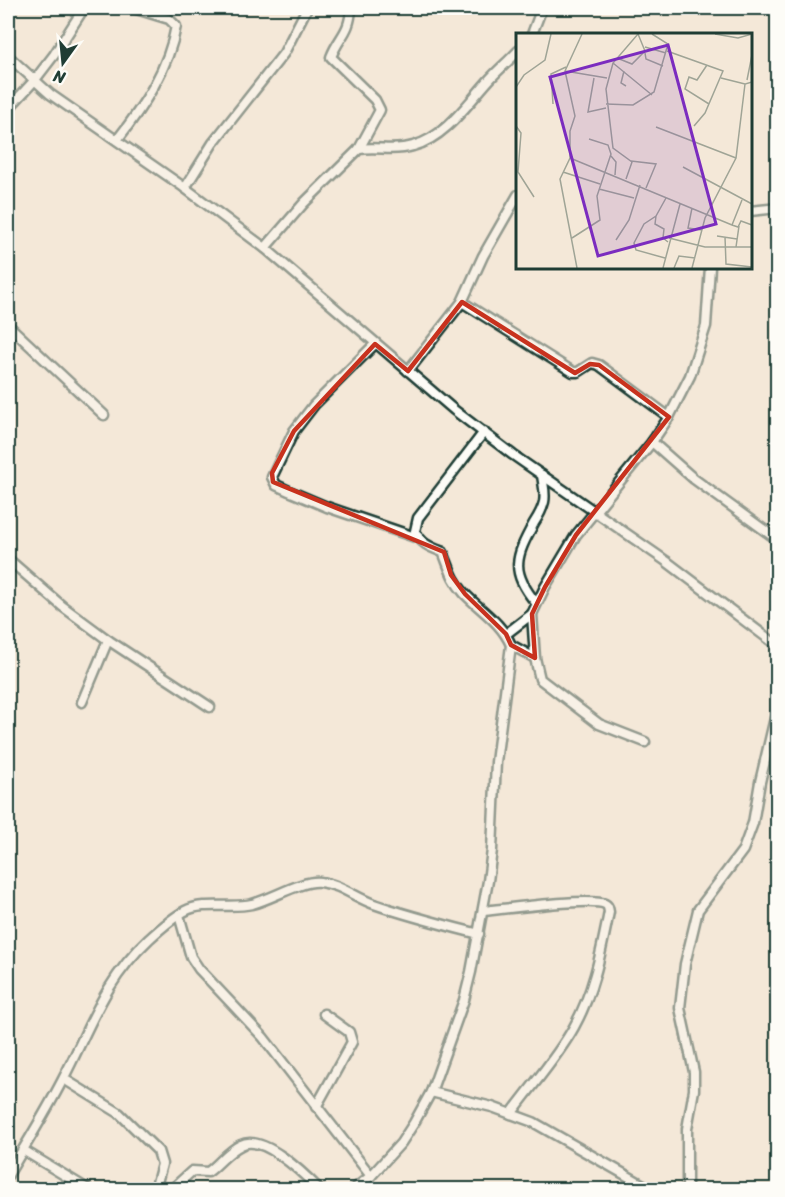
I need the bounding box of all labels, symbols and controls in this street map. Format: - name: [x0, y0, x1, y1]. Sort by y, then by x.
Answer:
- north arrow: [33, 33, 93, 93]
- inset map: [516, 33, 752, 268]
- text: N: [49, 61, 69, 93]

